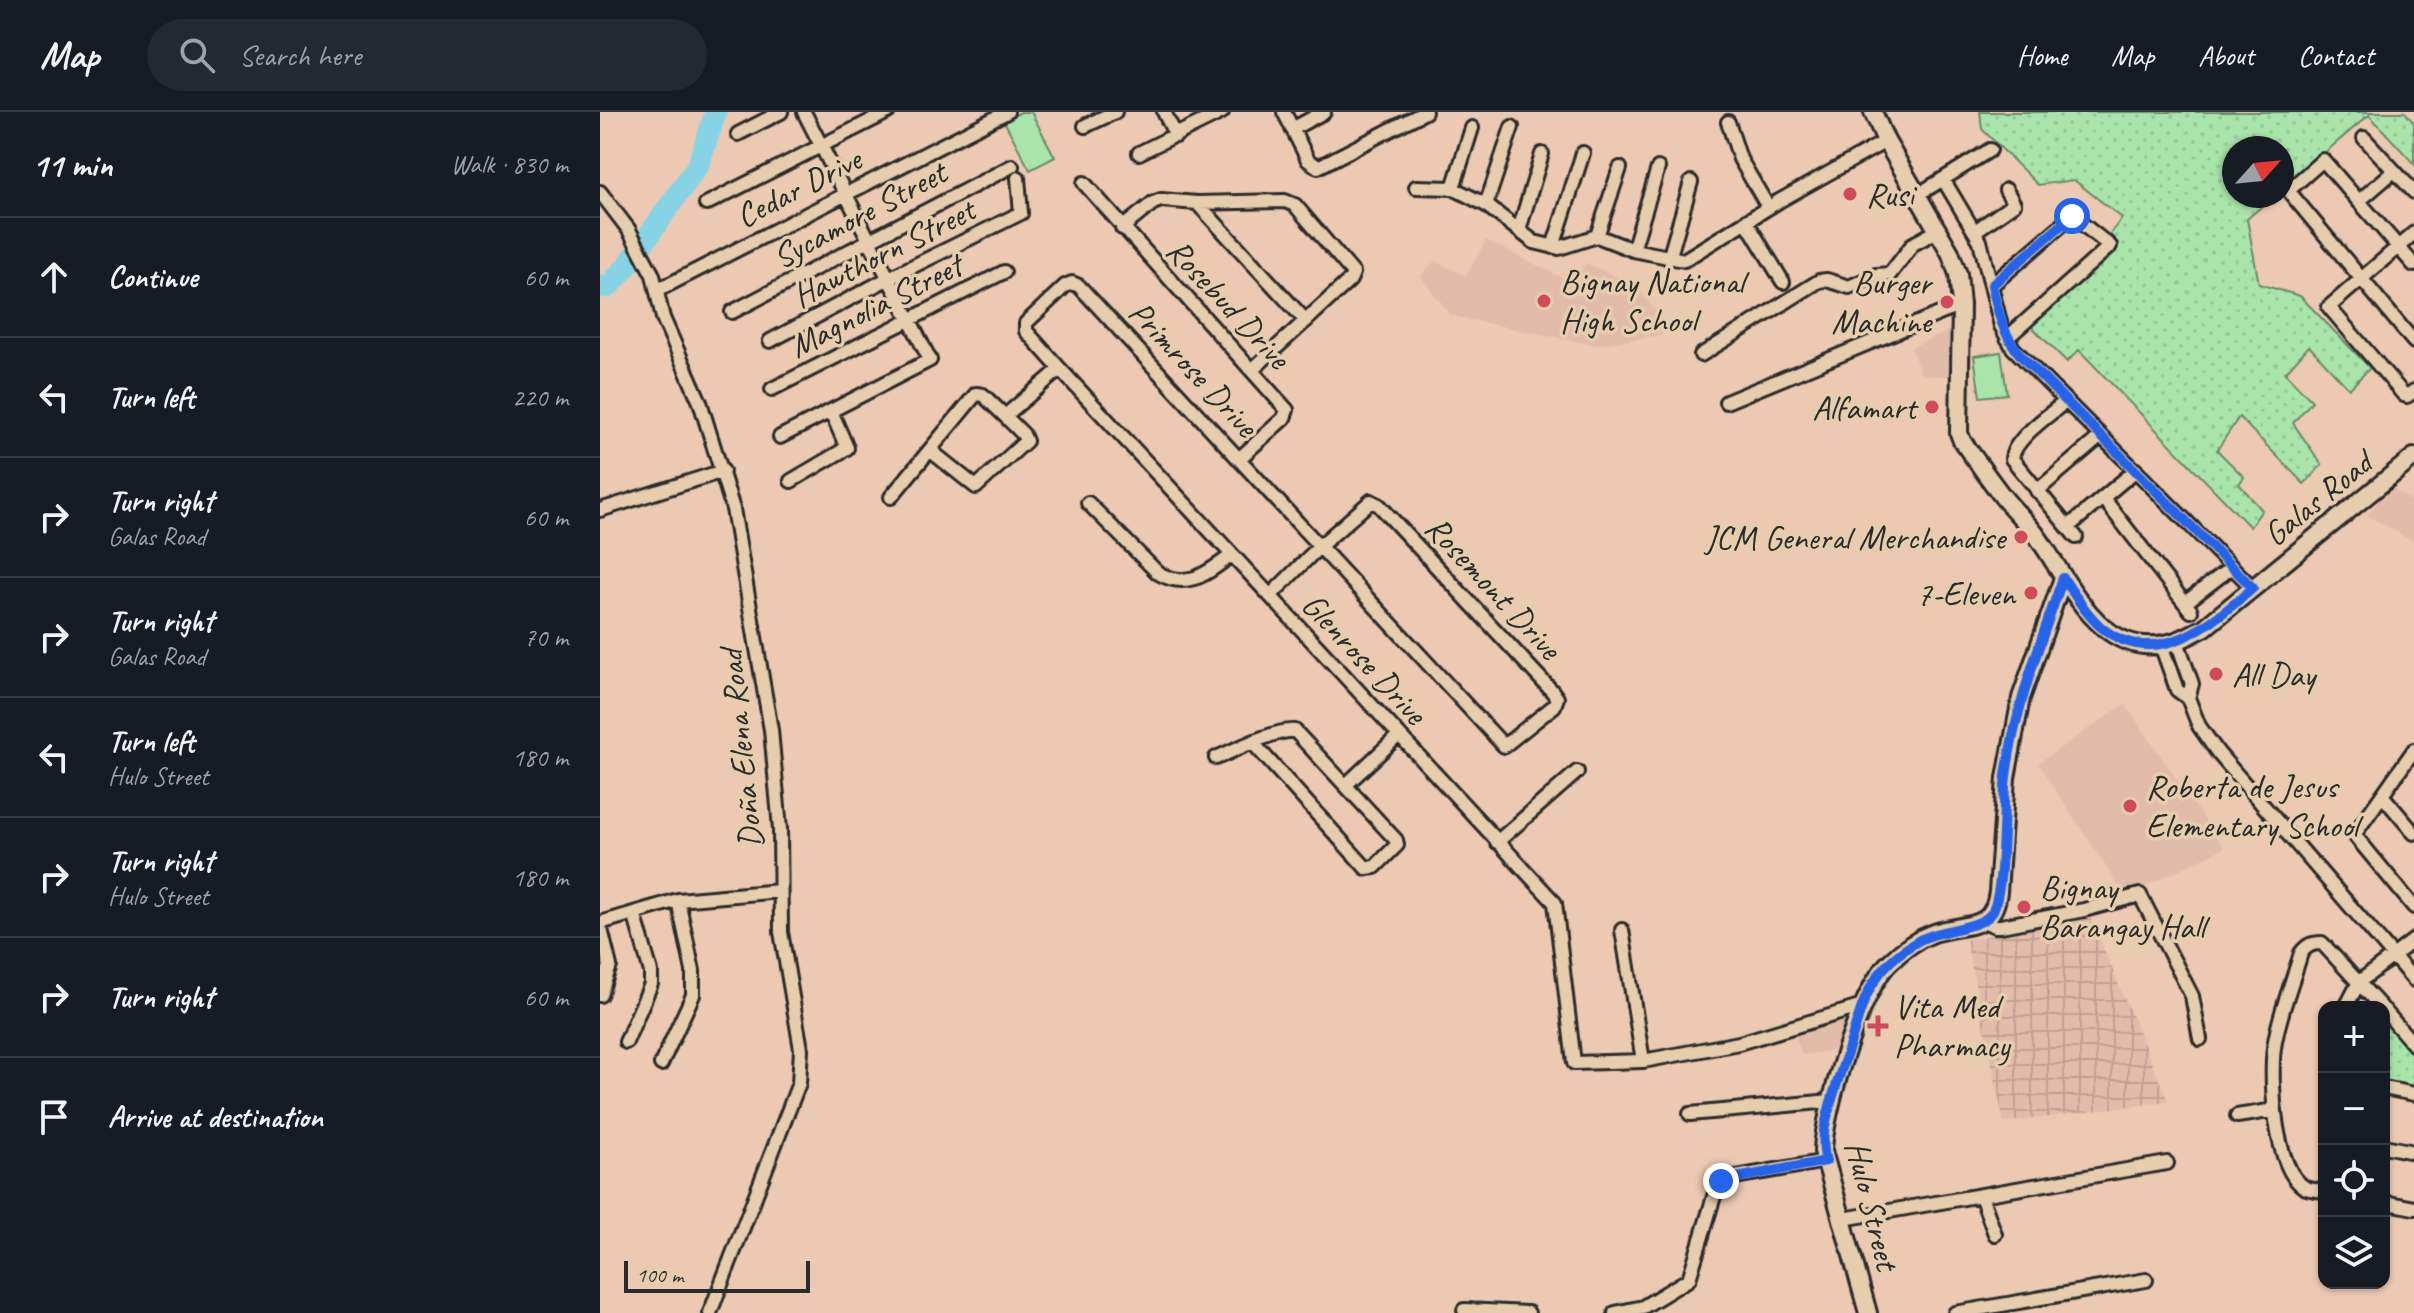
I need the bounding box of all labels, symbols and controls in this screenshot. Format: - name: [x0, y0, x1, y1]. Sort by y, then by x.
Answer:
- search box: [147, 19, 707, 91]
- text: Map: [40, 32, 99, 79]
- icon: search: [175, 33, 219, 77]
- text: Search here: [239, 36, 361, 74]
- text: Home: [2017, 38, 2067, 73]
- text: Map: [2111, 38, 2154, 73]
- text: About: [2198, 38, 2254, 73]
- text: Contact: [2298, 38, 2374, 73]
- street label: Cedar Drive: [728, 136, 871, 237]
- north arrow: [2222, 136, 2294, 208]
- text: 11 min: [32, 143, 112, 186]
- text: Walk · 830 m: [451, 148, 568, 181]
- street label: Sycamore Street: [765, 149, 957, 278]
- place label: Rusi: [1866, 173, 1917, 216]
- marker: Rusi: [1841, 185, 1859, 203]
- street label: Hawthorn Street: [785, 186, 985, 317]
- route start: [2054, 198, 2090, 234]
- street label: Rosebud Drive: [1157, 229, 1301, 379]
- street label: Magnolia Street: [782, 241, 973, 367]
- icon: ahead: [32, 255, 76, 299]
- text: Continue: [108, 258, 198, 296]
- place label: Bignay National High School: [1560, 260, 1751, 342]
- text: 60 m: [524, 261, 568, 294]
- place label: Burger Machine: [1831, 261, 1934, 343]
- street label: Primrose Drive: [1120, 291, 1269, 447]
- marker: Bignay National High School: [1535, 292, 1553, 310]
- marker: Burger Machine: [1938, 293, 1956, 311]
- icon: left: [32, 375, 76, 419]
- text: Turn left: [108, 378, 195, 416]
- text: 220 m: [512, 381, 568, 414]
- place label: Alfamart: [1812, 386, 1920, 429]
- marker: Alfamart: [1923, 398, 1941, 416]
- street label: Galas Road: [2254, 439, 2384, 555]
- text: Turn right: [108, 482, 213, 520]
- icon: right: [32, 495, 76, 539]
- text: 60 m: [524, 501, 568, 534]
- street label: Rosemont Drive: [1416, 507, 1572, 670]
- place label: JCM General Merchandise: [1703, 516, 2008, 559]
- text: Galas Road: [108, 520, 206, 553]
- marker: JCM General Merchandise: [2012, 528, 2030, 546]
- place label: 7-Eleven: [1916, 572, 2017, 615]
- street label: Glenrose Drive: [1293, 583, 1438, 735]
- marker: 7-Eleven: [2022, 584, 2040, 602]
- text: Turn right: [108, 602, 213, 640]
- icon: right: [32, 615, 76, 659]
- text: 70 m: [524, 621, 568, 654]
- text: Galas Road: [108, 640, 206, 673]
- street label: Doña Elena Road: [708, 643, 772, 850]
- place label: All Day: [2232, 653, 2318, 696]
- marker: All Day: [2207, 665, 2225, 683]
- text: Turn left: [108, 722, 195, 760]
- icon: left: [32, 735, 76, 779]
- text: 180 m: [512, 741, 568, 774]
- text: Hulo Street: [108, 760, 209, 793]
- place label: Roberta de Jesus Elementary School: [2146, 765, 2365, 847]
- marker: Roberta de Jesus Elementary School: [2121, 797, 2139, 815]
- text: Turn right: [108, 842, 213, 880]
- icon: right: [32, 855, 76, 899]
- text: 180 m: [512, 861, 568, 894]
- place label: Bignay Barangay Hall: [2040, 866, 2211, 948]
- text: Hulo Street: [108, 880, 209, 913]
- marker: Bignay Barangay Hall: [2015, 898, 2033, 916]
- icon: right: [32, 975, 76, 1019]
- text: Turn right: [108, 978, 213, 1016]
- text: 60 m: [524, 981, 568, 1014]
- place label: Vita Med Pharmacy: [1894, 985, 2012, 1067]
- map controls: [2318, 1001, 2390, 1289]
- button: +: [2318, 1001, 2390, 1073]
- marker: Vita Med Pharmacy: [1869, 1017, 1887, 1035]
- button: −: [2318, 1073, 2390, 1145]
- icon: arrive: [32, 1095, 76, 1139]
- text: Arrive at destination: [108, 1098, 323, 1136]
- street label: Hulo Street: [1836, 1136, 1910, 1278]
- button: locate: [2318, 1145, 2390, 1217]
- route end: [1703, 1163, 1739, 1199]
- button: layers: [2318, 1217, 2390, 1289]
- scale bar: [624, 1257, 810, 1293]
- text: 100 m: [636, 1261, 683, 1289]

